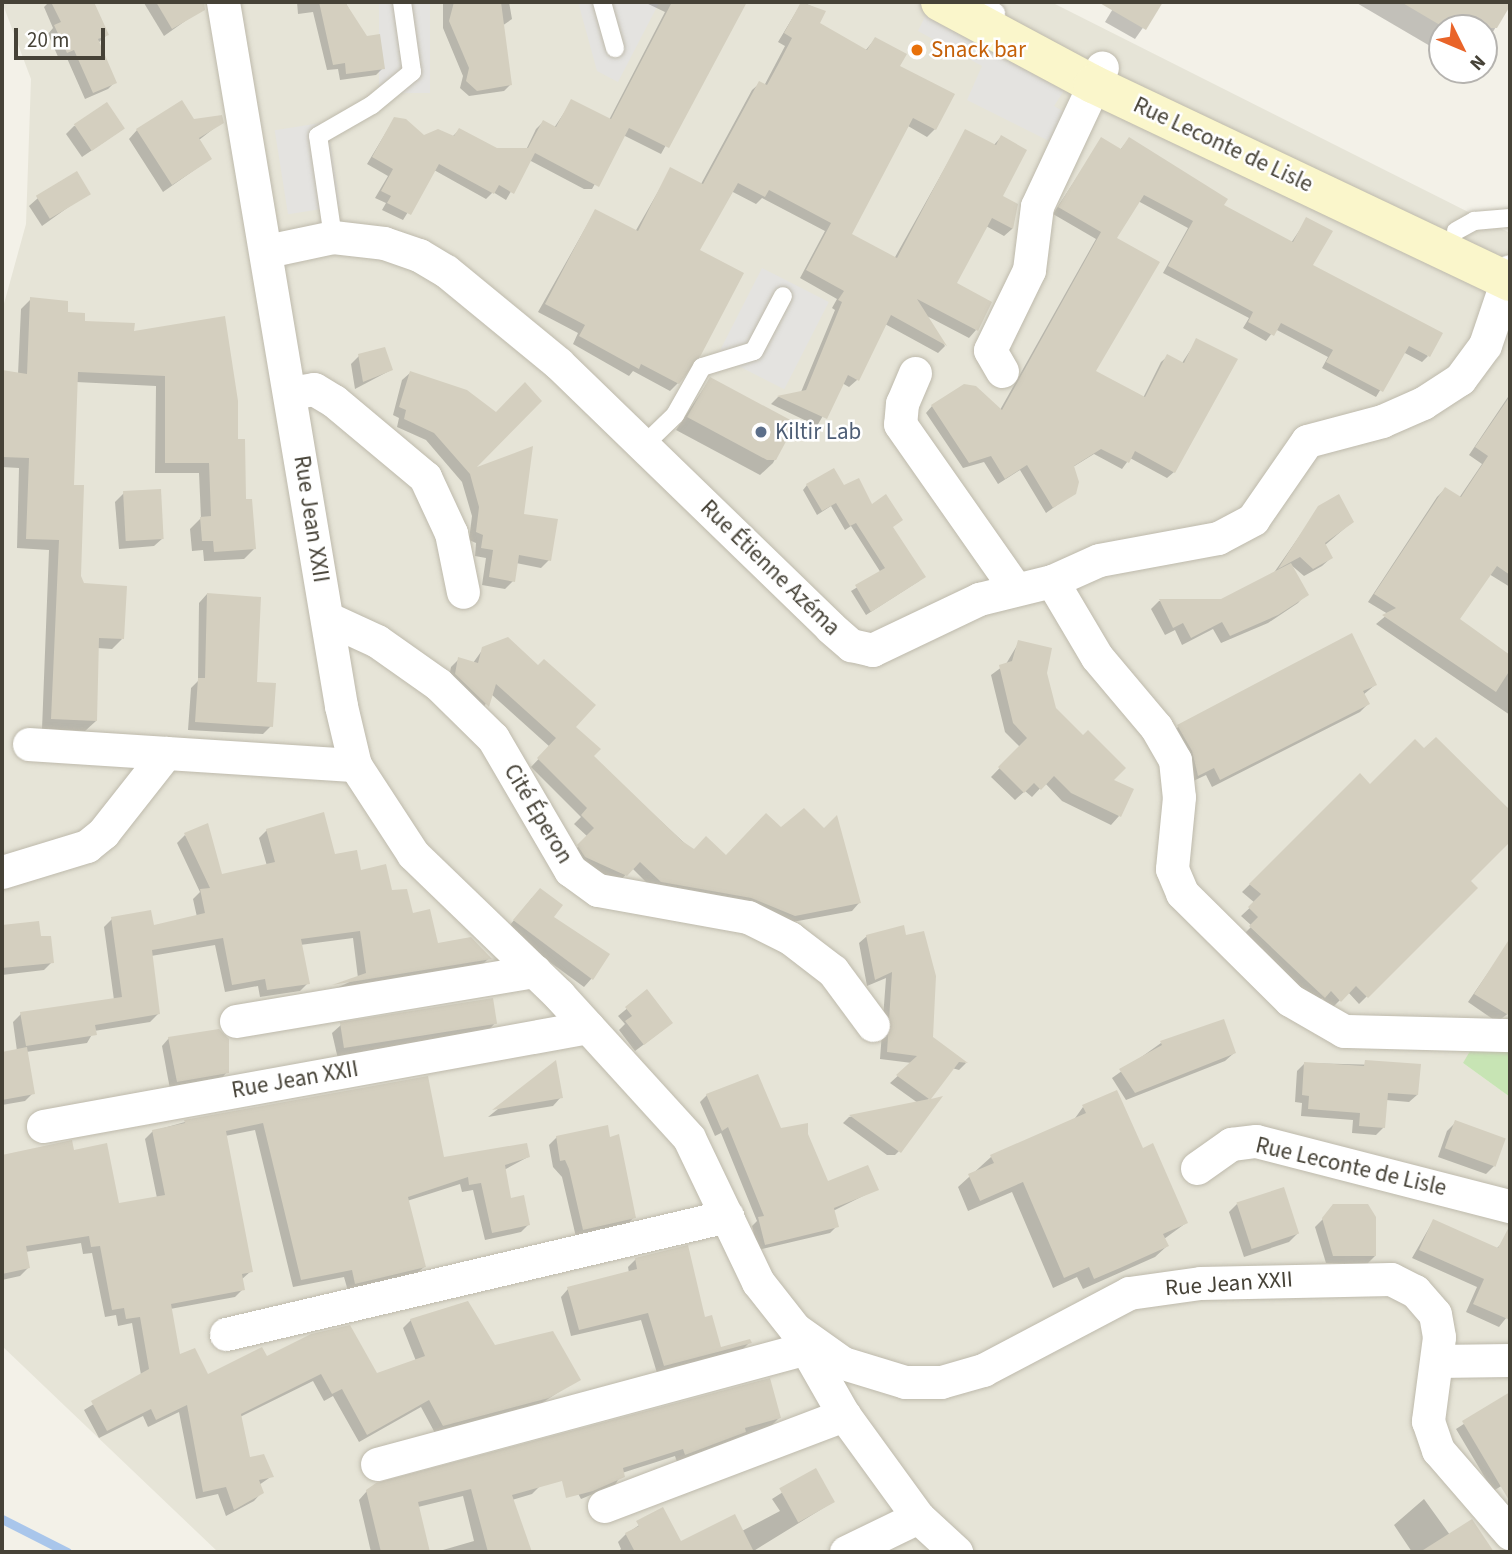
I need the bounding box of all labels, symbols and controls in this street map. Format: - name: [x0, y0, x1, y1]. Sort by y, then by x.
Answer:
- scale bar: [18, 14, 108, 58]
- north arrow: [1428, 14, 1498, 84]
- text: 20 m: [27, 25, 69, 55]
- place label: Snack bar: [931, 36, 1026, 64]
- marker: Snack bar: [909, 42, 925, 58]
- text: N: [1463, 48, 1491, 76]
- street label: Rue Leconte de Lisle: [1129, 91, 1317, 199]
- place label: Kiltir Lab: [775, 418, 861, 446]
- marker: Kiltir Lab: [753, 424, 769, 440]
- street label: Rue Jean XXII: [287, 454, 335, 584]
- street label: Rue Étienne Azéma: [694, 494, 846, 642]
- street label: Cité Éperon: [497, 759, 579, 869]
- street label: Rue Jean XXII: [229, 1055, 361, 1105]
- street label: Rue Leconte de Lisle: [1253, 1132, 1449, 1202]
- street label: Rue Jean XXII: [1164, 1266, 1294, 1302]

